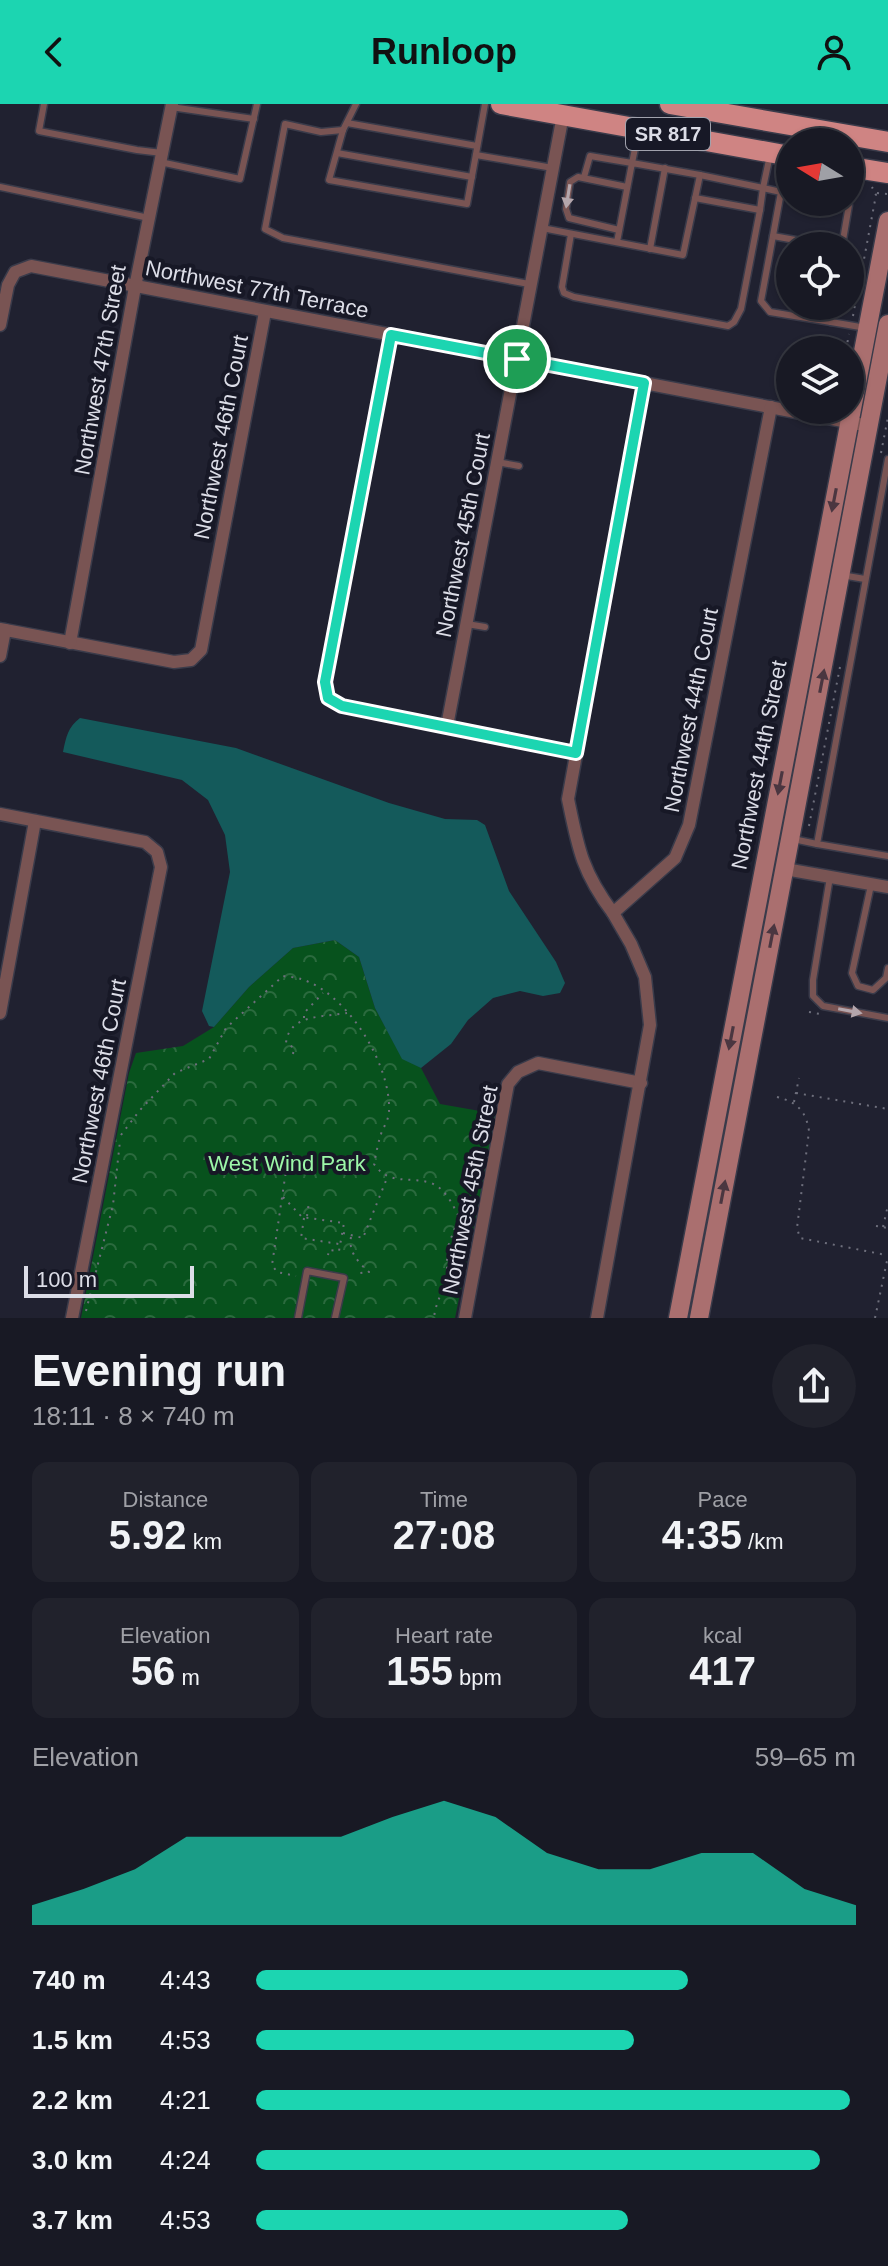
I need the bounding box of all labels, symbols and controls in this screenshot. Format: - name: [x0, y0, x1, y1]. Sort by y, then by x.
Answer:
- icon: back: [32, 30, 76, 74]
- icon: person: [812, 30, 856, 74]
- text: Runloop: [371, 31, 517, 72]
- road number: SR 817: [626, 118, 710, 150]
- north arrow: [776, 128, 864, 216]
- map controls: [776, 128, 864, 424]
- one-way arrow: [561, 184, 574, 209]
- button: locate: [776, 232, 864, 320]
- street label: Northwest 77th Terrace: [143, 255, 371, 323]
- street label: Northwest 47th Street: [69, 263, 131, 477]
- pin: [483, 325, 551, 393]
- street label: Northwest 46th Court: [189, 333, 253, 541]
- button: layers: [776, 336, 864, 424]
- icon: arrive: [495, 337, 539, 381]
- street label: Northwest 45th Court: [431, 431, 495, 639]
- one-way arrow: [827, 488, 839, 513]
- street label: Northwest 44th Court: [659, 606, 723, 814]
- street label: Northwest 44th Street: [726, 658, 792, 872]
- one-way arrow: [816, 668, 828, 693]
- one-way arrow: [773, 771, 785, 796]
- one-way arrow: [767, 923, 779, 948]
- street label: Northwest 46th Court: [67, 977, 131, 1185]
- one-way arrow: [838, 1005, 863, 1018]
- one-way arrow: [725, 1026, 737, 1051]
- street label: Northwest 45th Street: [437, 1083, 503, 1297]
- park label: West Wind Park: [208, 1151, 367, 1176]
- one-way arrow: [718, 1179, 730, 1204]
- scale bar: [24, 1262, 194, 1298]
- text: 100 m: [36, 1267, 97, 1292]
- button: share: [772, 1344, 856, 1428]
- text: Evening run: [32, 1346, 286, 1395]
- text: 18:11 · 8 × 740 m: [32, 1401, 235, 1431]
- text: Distance: [123, 1487, 208, 1512]
- text: Time: [420, 1487, 468, 1512]
- text: Pace: [698, 1487, 748, 1512]
- text: 5.92: [109, 1513, 187, 1557]
- text: 27:08: [393, 1513, 495, 1557]
- text: 4:35: [662, 1513, 742, 1557]
- text: km: [187, 1529, 222, 1554]
- text: /km: [742, 1529, 783, 1554]
- text: Elevation: [120, 1623, 211, 1648]
- text: Heart rate: [395, 1623, 493, 1648]
- text: kcal: [703, 1623, 742, 1648]
- text: 56: [131, 1649, 175, 1693]
- text: 155: [386, 1649, 453, 1693]
- text: 417: [689, 1649, 756, 1693]
- text: m: [175, 1665, 200, 1690]
- text: bpm: [453, 1665, 502, 1690]
- text: Elevation: [32, 1742, 139, 1772]
- text: 59–65 m: [755, 1742, 856, 1772]
- text: 740 m: [32, 1965, 106, 1995]
- text: 4:43: [160, 1965, 211, 1995]
- text: 1.5 km: [32, 2025, 113, 2055]
- text: 4:53: [160, 2025, 211, 2055]
- text: 2.2 km: [32, 2085, 113, 2115]
- text: 4:21: [160, 2085, 211, 2115]
- text: 3.0 km: [32, 2145, 113, 2175]
- text: 4:24: [160, 2145, 211, 2175]
- text: 3.7 km: [32, 2205, 113, 2235]
- text: 4:53: [160, 2205, 211, 2235]

